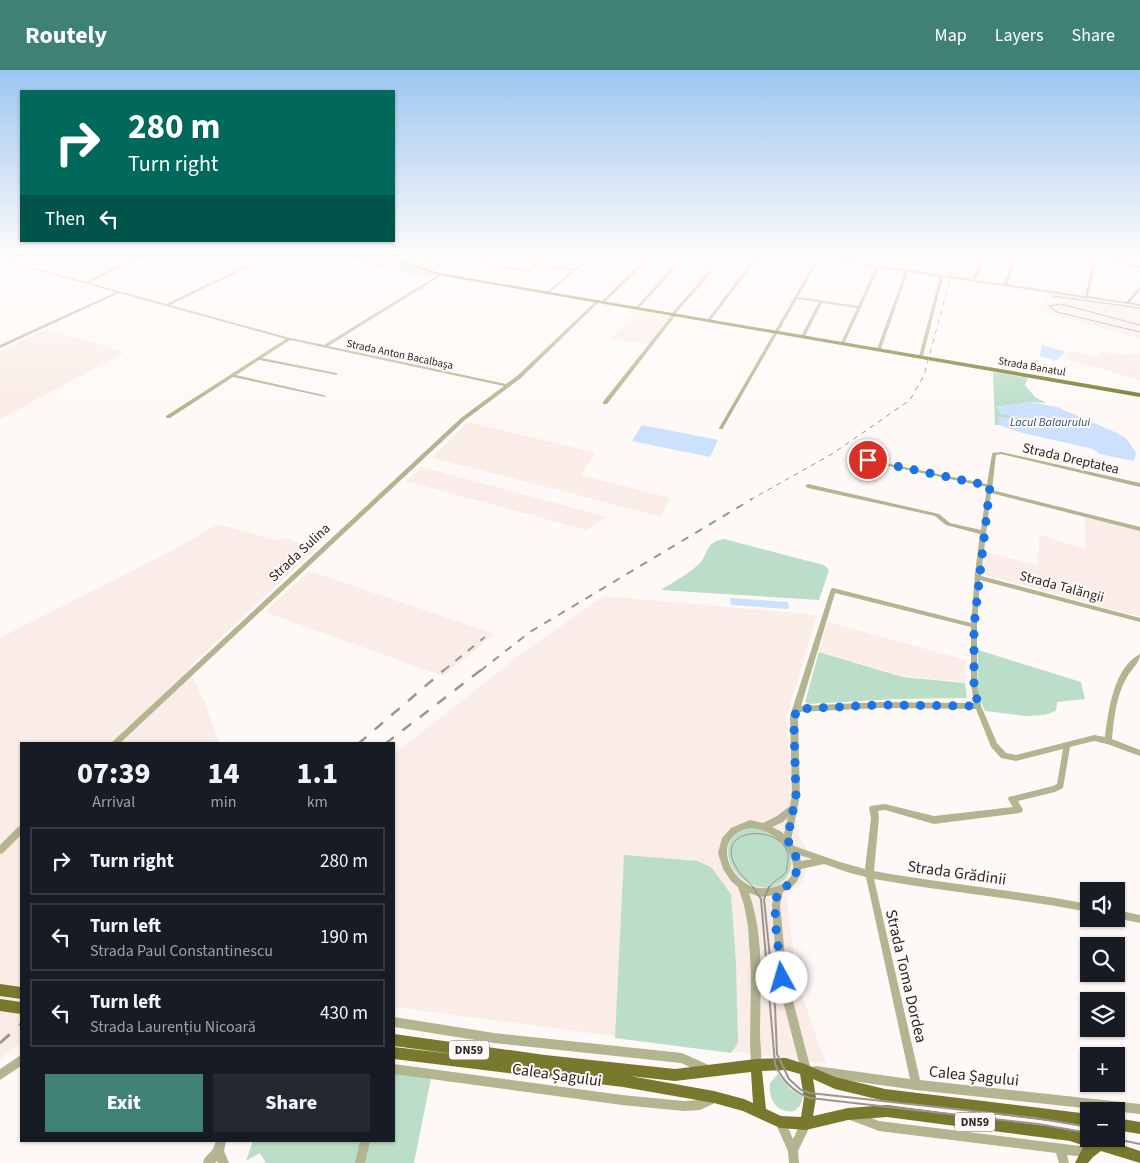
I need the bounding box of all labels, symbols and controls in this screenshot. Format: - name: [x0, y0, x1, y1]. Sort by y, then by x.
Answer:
- text: Routely: [25, 18, 107, 53]
- text: Map: [935, 23, 967, 48]
- text: Layers: [995, 23, 1044, 48]
- text: Share: [1072, 23, 1115, 48]
- text: 280 m: [128, 102, 220, 152]
- icon: right: [45, 110, 110, 175]
- text: Turn right: [128, 148, 218, 180]
- icon: left: [95, 205, 123, 233]
- text: Then: [45, 206, 85, 233]
- street label: Strada Anton Bacalbașa: [345, 336, 455, 373]
- street label: Strada Banatul: [997, 353, 1067, 380]
- water label: Lacul Balaurului: [1010, 414, 1090, 431]
- street label: Strada Dreptatea: [1021, 438, 1121, 480]
- pin: [847, 439, 889, 481]
- icon: arrive: [854, 446, 882, 474]
- street label: Strada Sulina: [264, 519, 335, 587]
- street label: Strada Talăngii: [1017, 566, 1106, 608]
- text: 07:39: [77, 752, 150, 795]
- text: 14: [207, 752, 240, 795]
- text: 1.1: [297, 752, 338, 795]
- text: Arrival: [92, 791, 135, 813]
- text: min: [211, 791, 236, 813]
- text: km: [307, 791, 328, 813]
- icon: right: [47, 847, 75, 875]
- text: Turn right: [90, 848, 174, 875]
- text: 280 m: [320, 848, 368, 875]
- street label: Strada Grădinii: [906, 855, 1008, 891]
- map controls: [1080, 882, 1125, 1147]
- button: sound: [1080, 882, 1125, 927]
- street label: Strada Toma Dordea: [880, 907, 932, 1045]
- text: Turn left: [90, 913, 161, 940]
- icon: left: [47, 923, 75, 951]
- text: 190 m: [320, 924, 368, 951]
- button: search: [1080, 937, 1125, 982]
- text: Strada Paul Constantinescu: [90, 940, 273, 962]
- position arrow: [755, 951, 807, 1003]
- text: Turn left: [90, 989, 161, 1016]
- button: layers: [1080, 992, 1125, 1037]
- icon: left: [47, 999, 75, 1027]
- text: 430 m: [320, 1000, 368, 1027]
- text: Strada Laurențiu Nicoară: [90, 1016, 256, 1038]
- road number: DN59: [449, 1040, 489, 1060]
- button: +: [1080, 1047, 1125, 1092]
- street label: Calea Șagului: [511, 1058, 603, 1092]
- street label: Calea Șagului: [928, 1060, 1020, 1092]
- button: Exit: [45, 1074, 203, 1132]
- button: Share: [213, 1074, 370, 1132]
- button: −: [1080, 1102, 1125, 1147]
- road number: DN59: [955, 1112, 995, 1132]

